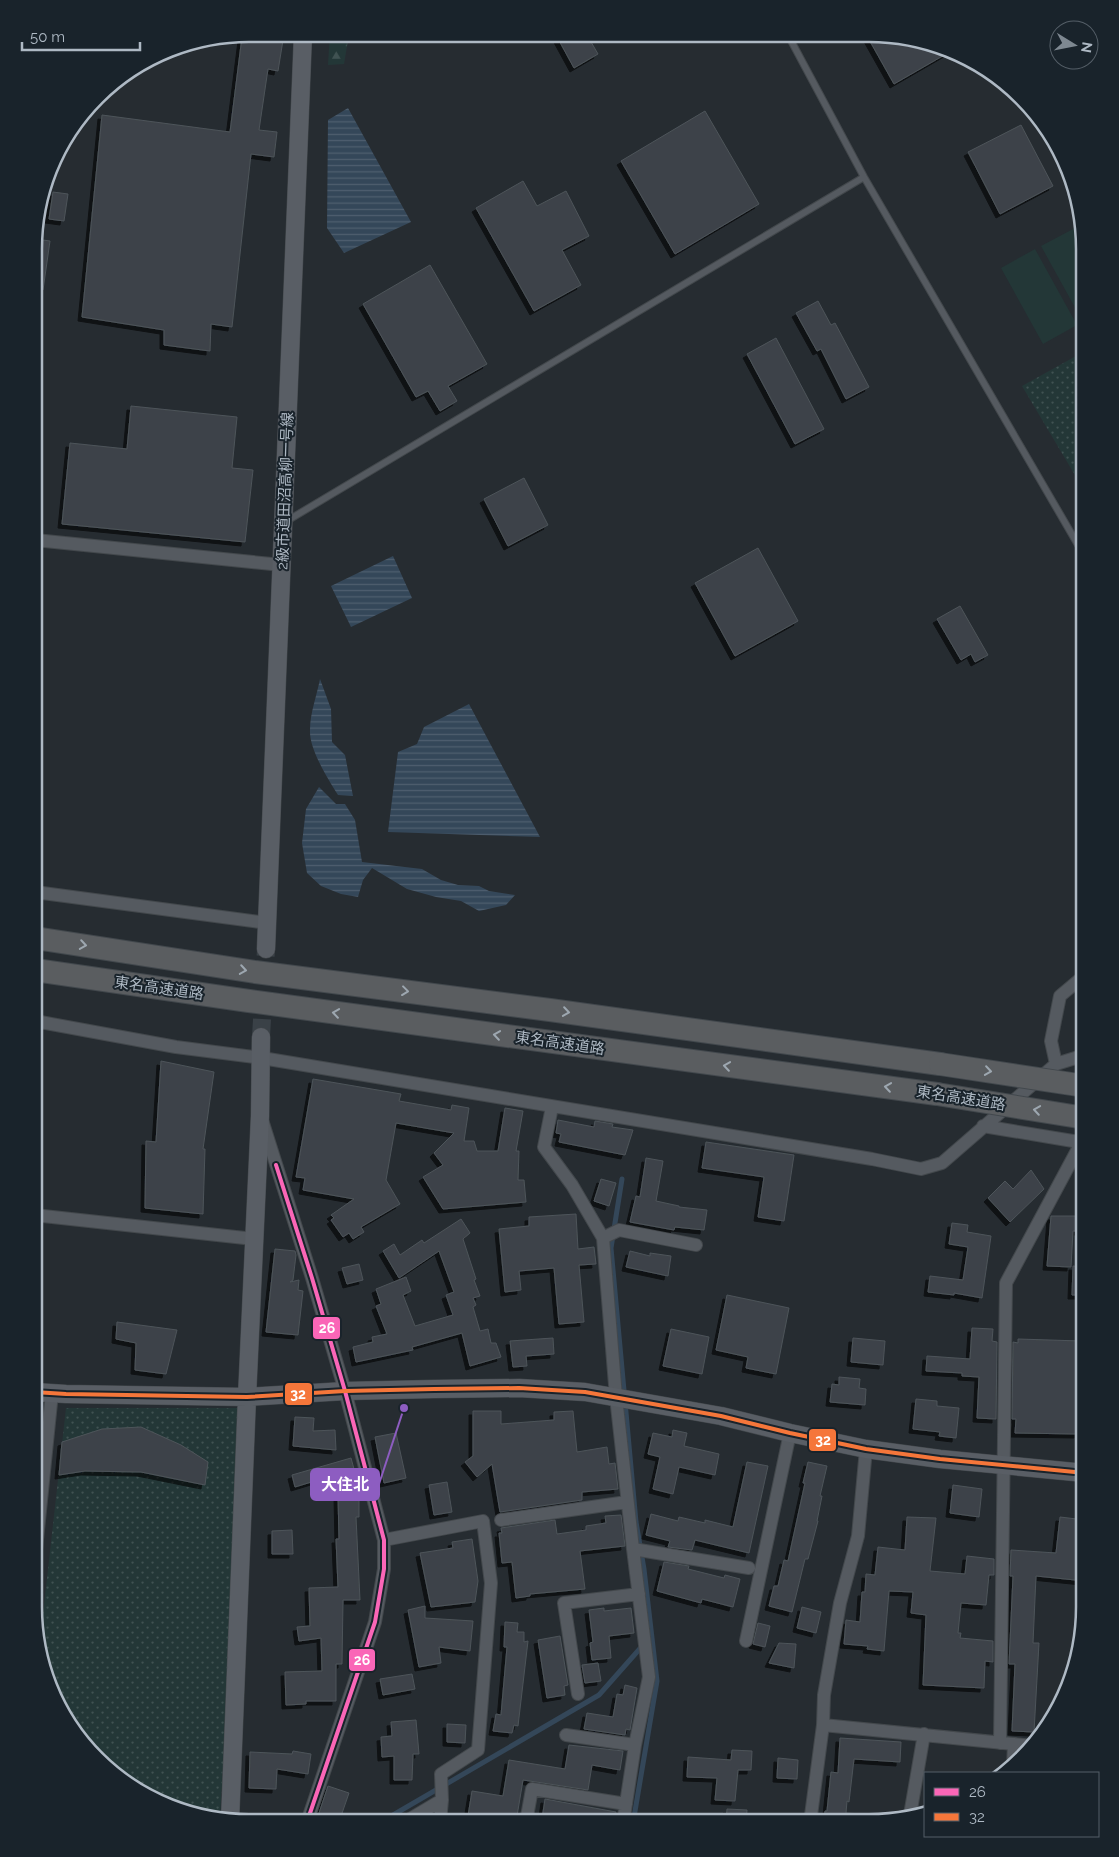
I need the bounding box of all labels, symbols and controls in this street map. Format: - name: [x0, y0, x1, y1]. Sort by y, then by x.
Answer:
- scale bar: [22, 20, 140, 52]
- north arrow: [1049, 20, 1099, 70]
- text: 50 m: [30, 28, 65, 46]
- text: N: [1078, 41, 1096, 54]
- street label: 2級市道田沼高柳一号線: [273, 412, 297, 570]
- one-way arrow: [79, 939, 87, 950]
- one-way arrow: [240, 964, 248, 975]
- street label: 東名高速道路: [113, 973, 205, 1003]
- one-way arrow: [401, 985, 409, 996]
- one-way arrow: [562, 1006, 570, 1017]
- one-way arrow: [332, 1008, 340, 1019]
- street label: 東名高速道路: [514, 1028, 606, 1058]
- one-way arrow: [493, 1030, 501, 1040]
- one-way arrow: [723, 1061, 732, 1071]
- one-way arrow: [983, 1066, 992, 1076]
- one-way arrow: [884, 1082, 892, 1093]
- street label: 東名高速道路: [915, 1082, 1007, 1114]
- one-way arrow: [1032, 1106, 1041, 1116]
- line badge: 26: [312, 1316, 341, 1340]
- text: 26: [319, 1320, 335, 1336]
- line badge: 32: [284, 1382, 313, 1406]
- text: 32: [290, 1386, 306, 1402]
- line badge: 32: [808, 1428, 837, 1452]
- text: 32: [815, 1432, 831, 1448]
- callout: 大住北: [311, 1469, 379, 1500]
- text: 大住北: [321, 1475, 369, 1494]
- line badge: 26: [348, 1648, 376, 1672]
- text: 26: [354, 1652, 370, 1668]
- legend: [924, 1772, 1099, 1837]
- text: 26: [969, 1783, 986, 1801]
- text: 32: [969, 1808, 985, 1826]

